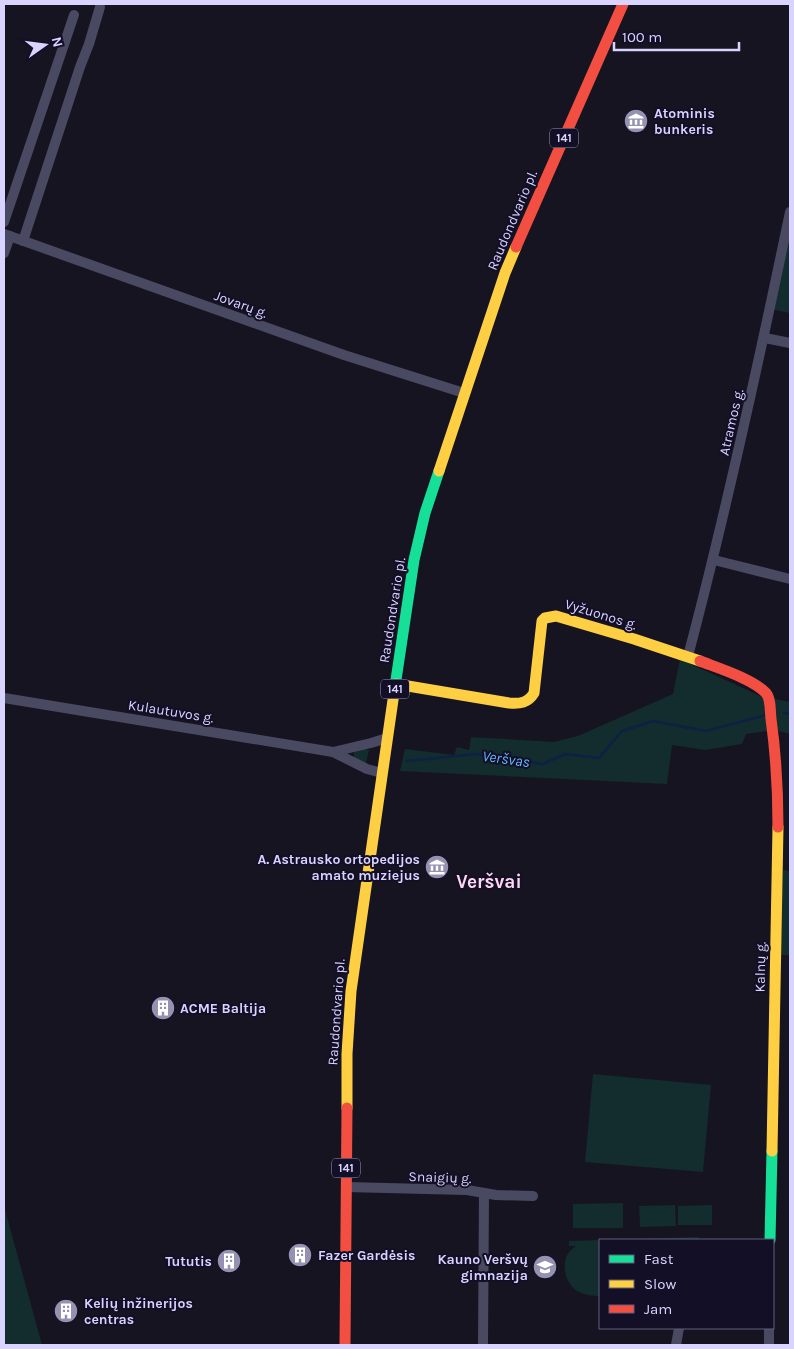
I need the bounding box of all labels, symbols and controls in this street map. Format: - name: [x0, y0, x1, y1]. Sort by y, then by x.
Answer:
- north arrow: [20, 20, 70, 70]
- scale bar: [614, 20, 739, 52]
- text: 100 m: [622, 28, 662, 46]
- text: N: [48, 35, 67, 49]
- place label: Atominis bunkeris: [654, 105, 715, 138]
- museum icon: Atominis bunkeris: [623, 108, 649, 134]
- road number: 141: [550, 128, 578, 148]
- street label: Raudondvario pl.: [484, 167, 541, 273]
- street label: Jovarų g.: [212, 287, 270, 322]
- street label: Atramos g.: [716, 387, 748, 457]
- street label: Raudondvario pl.: [376, 555, 409, 664]
- street label: Vyžuonos g.: [563, 595, 639, 634]
- road number: 141: [381, 680, 409, 699]
- street label: Kulautuvos g.: [127, 696, 216, 727]
- water label: Veršvas: [481, 747, 531, 771]
- place label: A. Astrausko ortopedijos amato muziejus: [257, 851, 420, 884]
- museum icon: A. Astrausko ortopedijos amato muziejus: [424, 854, 450, 880]
- district label: Veršvai: [456, 871, 522, 893]
- street label: Kalnų g.: [752, 941, 769, 993]
- street label: Raudondvario pl.: [324, 958, 349, 1066]
- building icon: ACME Baltija: [150, 995, 176, 1021]
- place label: ACME Baltija: [180, 1000, 266, 1017]
- road number: 141: [332, 1158, 360, 1178]
- street label: Snaigių g.: [408, 1168, 472, 1187]
- legend: [599, 1239, 774, 1329]
- building icon: Fazer Gardėsis: [287, 1242, 313, 1268]
- place label: Fazer Gardėsis: [318, 1247, 415, 1264]
- building icon: Tututis: [216, 1248, 242, 1274]
- text: Fast: [644, 1250, 674, 1268]
- place label: Kauno Veršvų gimnazija: [437, 1251, 528, 1284]
- place label: Tututis: [165, 1253, 212, 1270]
- school or university icon: Kauno Veršvų gimnazija: [532, 1254, 558, 1280]
- text: Slow: [644, 1275, 676, 1293]
- place label: Kelių inžinerijos centras: [84, 1295, 193, 1328]
- building icon: Kelių inžinerijos centras: [53, 1298, 79, 1324]
- text: Jam: [644, 1300, 672, 1318]

